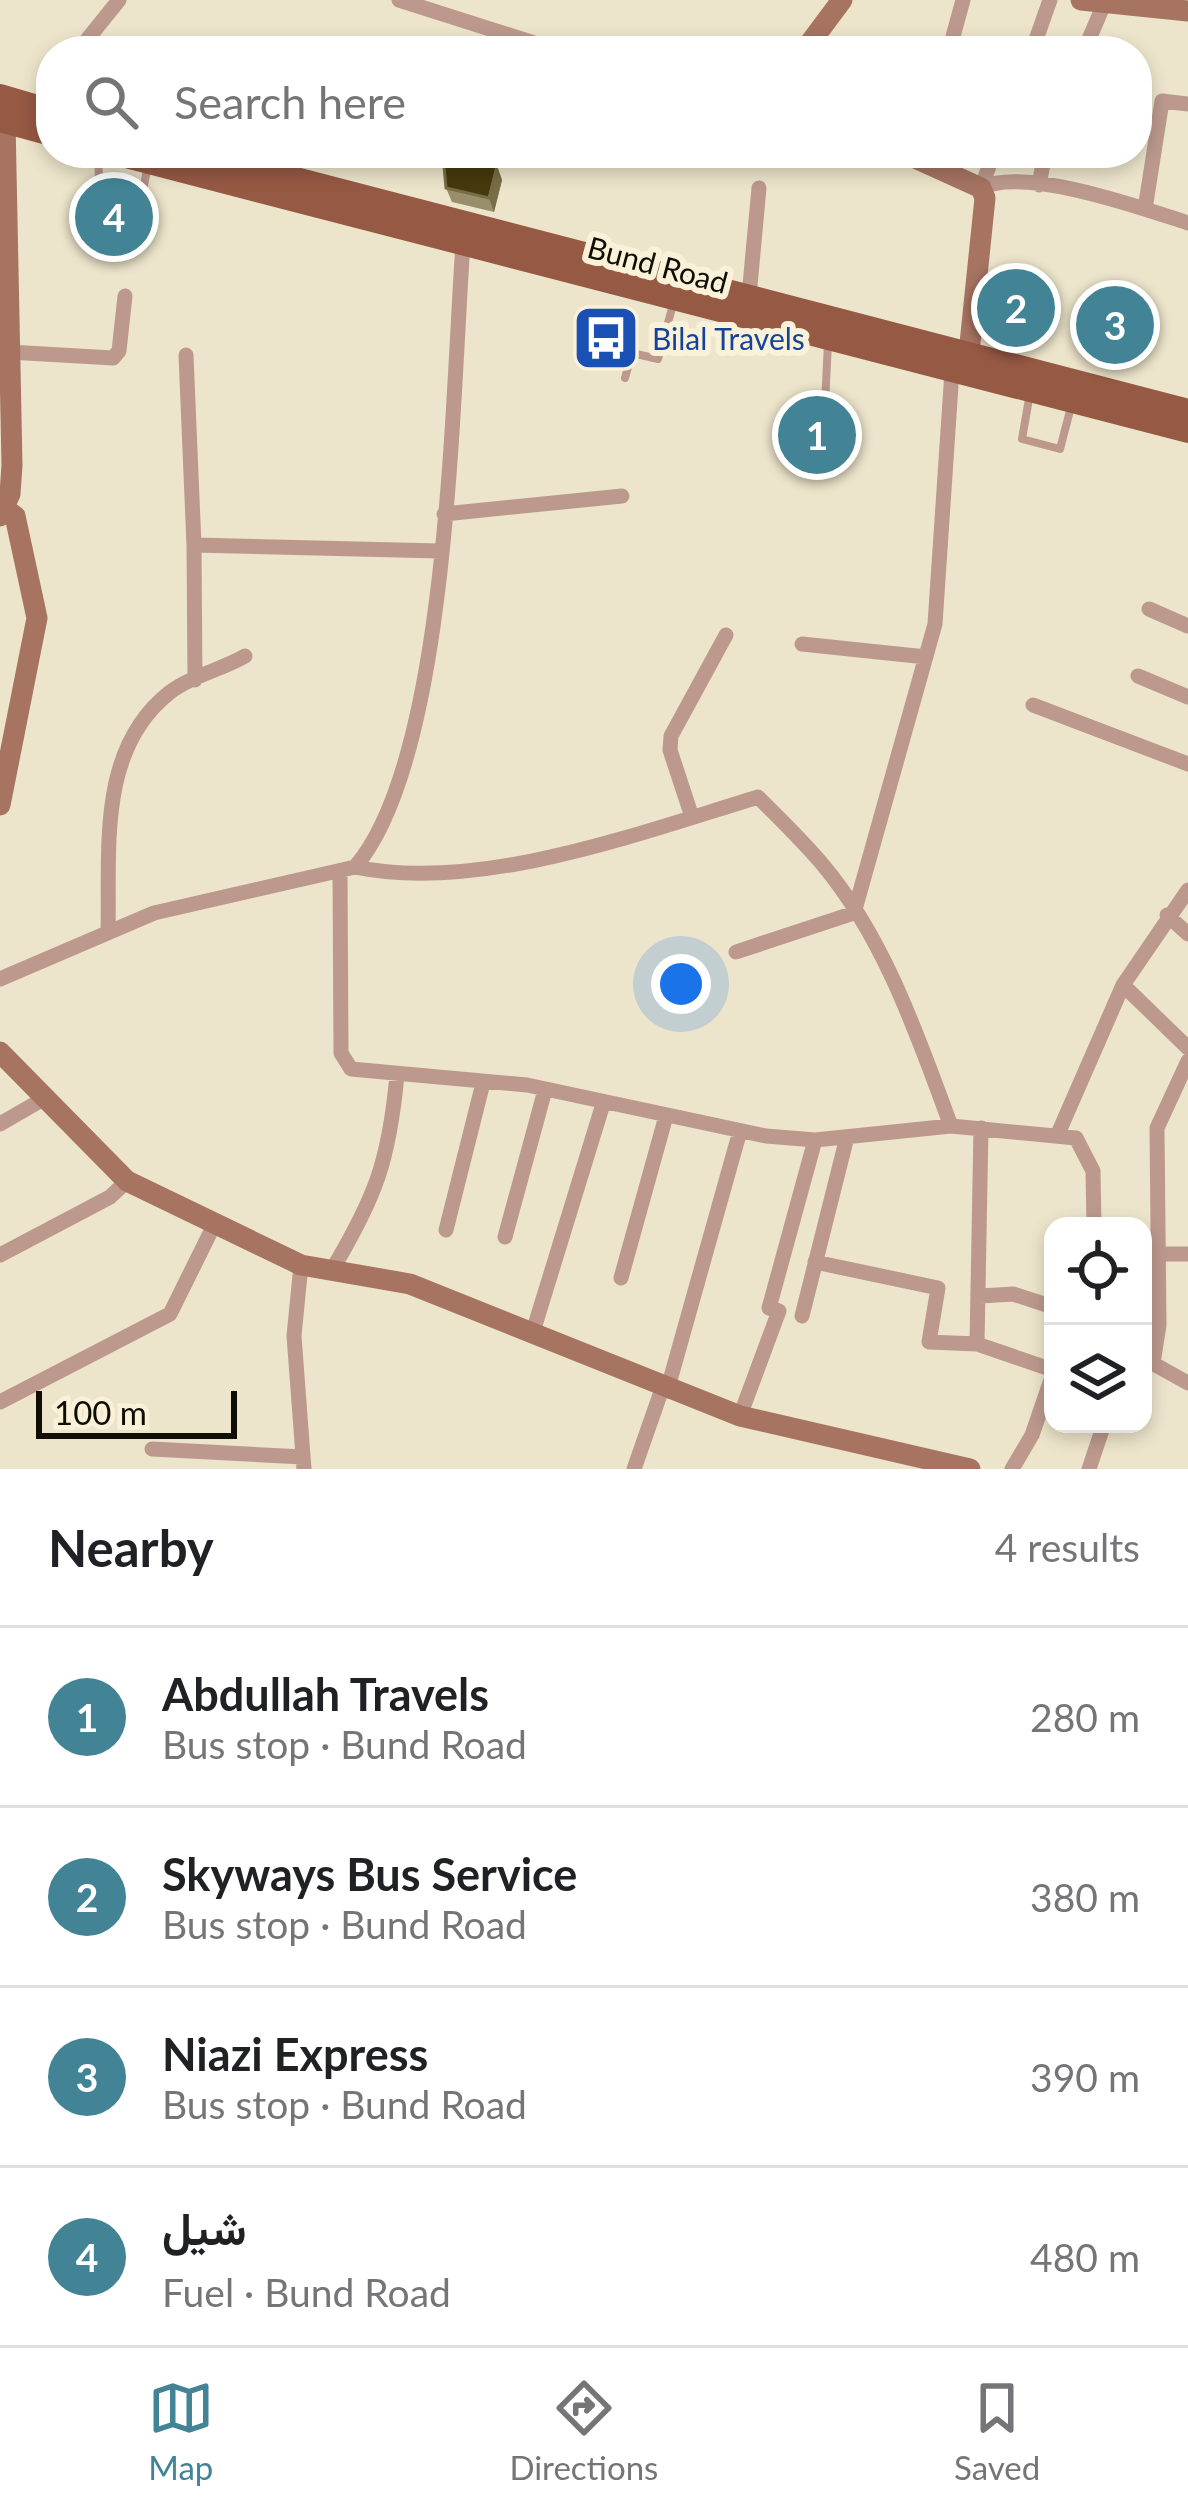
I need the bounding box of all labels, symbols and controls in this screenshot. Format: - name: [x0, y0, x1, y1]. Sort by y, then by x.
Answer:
- search box: [36, 36, 1152, 168]
- icon: search: [78, 69, 144, 135]
- text: Search here: [174, 75, 406, 129]
- pin: 4: [75, 172, 153, 262]
- street label: Bund Road: [584, 228, 732, 300]
- pin: 2: [977, 263, 1055, 353]
- pin: 3: [1076, 280, 1154, 370]
- bus stop icon: Bilal Travels: [571, 303, 641, 373]
- place label: Bilal Travels: [652, 320, 805, 356]
- pin: 1: [778, 390, 856, 480]
- your location: [651, 954, 711, 1014]
- map controls: [1044, 1217, 1152, 1433]
- button: locate: [1044, 1217, 1152, 1325]
- button: layers: [1044, 1325, 1152, 1433]
- scale bar: [36, 1385, 237, 1438]
- text: 100 m: [54, 1392, 147, 1432]
- text: Nearby: [48, 1517, 214, 1578]
- text: 4 results: [995, 1524, 1140, 1570]
- text: Abdullah Travels: [162, 1667, 489, 1721]
- text: 1: [76, 1694, 98, 1740]
- text: 280 m: [1030, 1694, 1140, 1740]
- text: Bus stop · Bund Road: [162, 1721, 527, 1767]
- text: Skyways Bus Service: [162, 1847, 577, 1901]
- text: 2: [76, 1874, 98, 1920]
- text: 380 m: [1030, 1874, 1140, 1920]
- text: Bus stop · Bund Road: [162, 1901, 527, 1947]
- text: Niazi Express: [162, 2027, 428, 2081]
- text: 3: [76, 2054, 98, 2100]
- text: 390 m: [1030, 2054, 1140, 2100]
- text: Bus stop · Bund Road: [162, 2081, 527, 2127]
- text: شیل: [162, 2201, 246, 2255]
- text: 4: [76, 2234, 98, 2280]
- text: 480 m: [1030, 2234, 1140, 2280]
- text: Fuel · Bund Road: [162, 2269, 451, 2315]
- tab: Map: [148, 2375, 214, 2487]
- tab: Directions: [509, 2375, 658, 2487]
- tab: Saved: [954, 2375, 1040, 2487]

